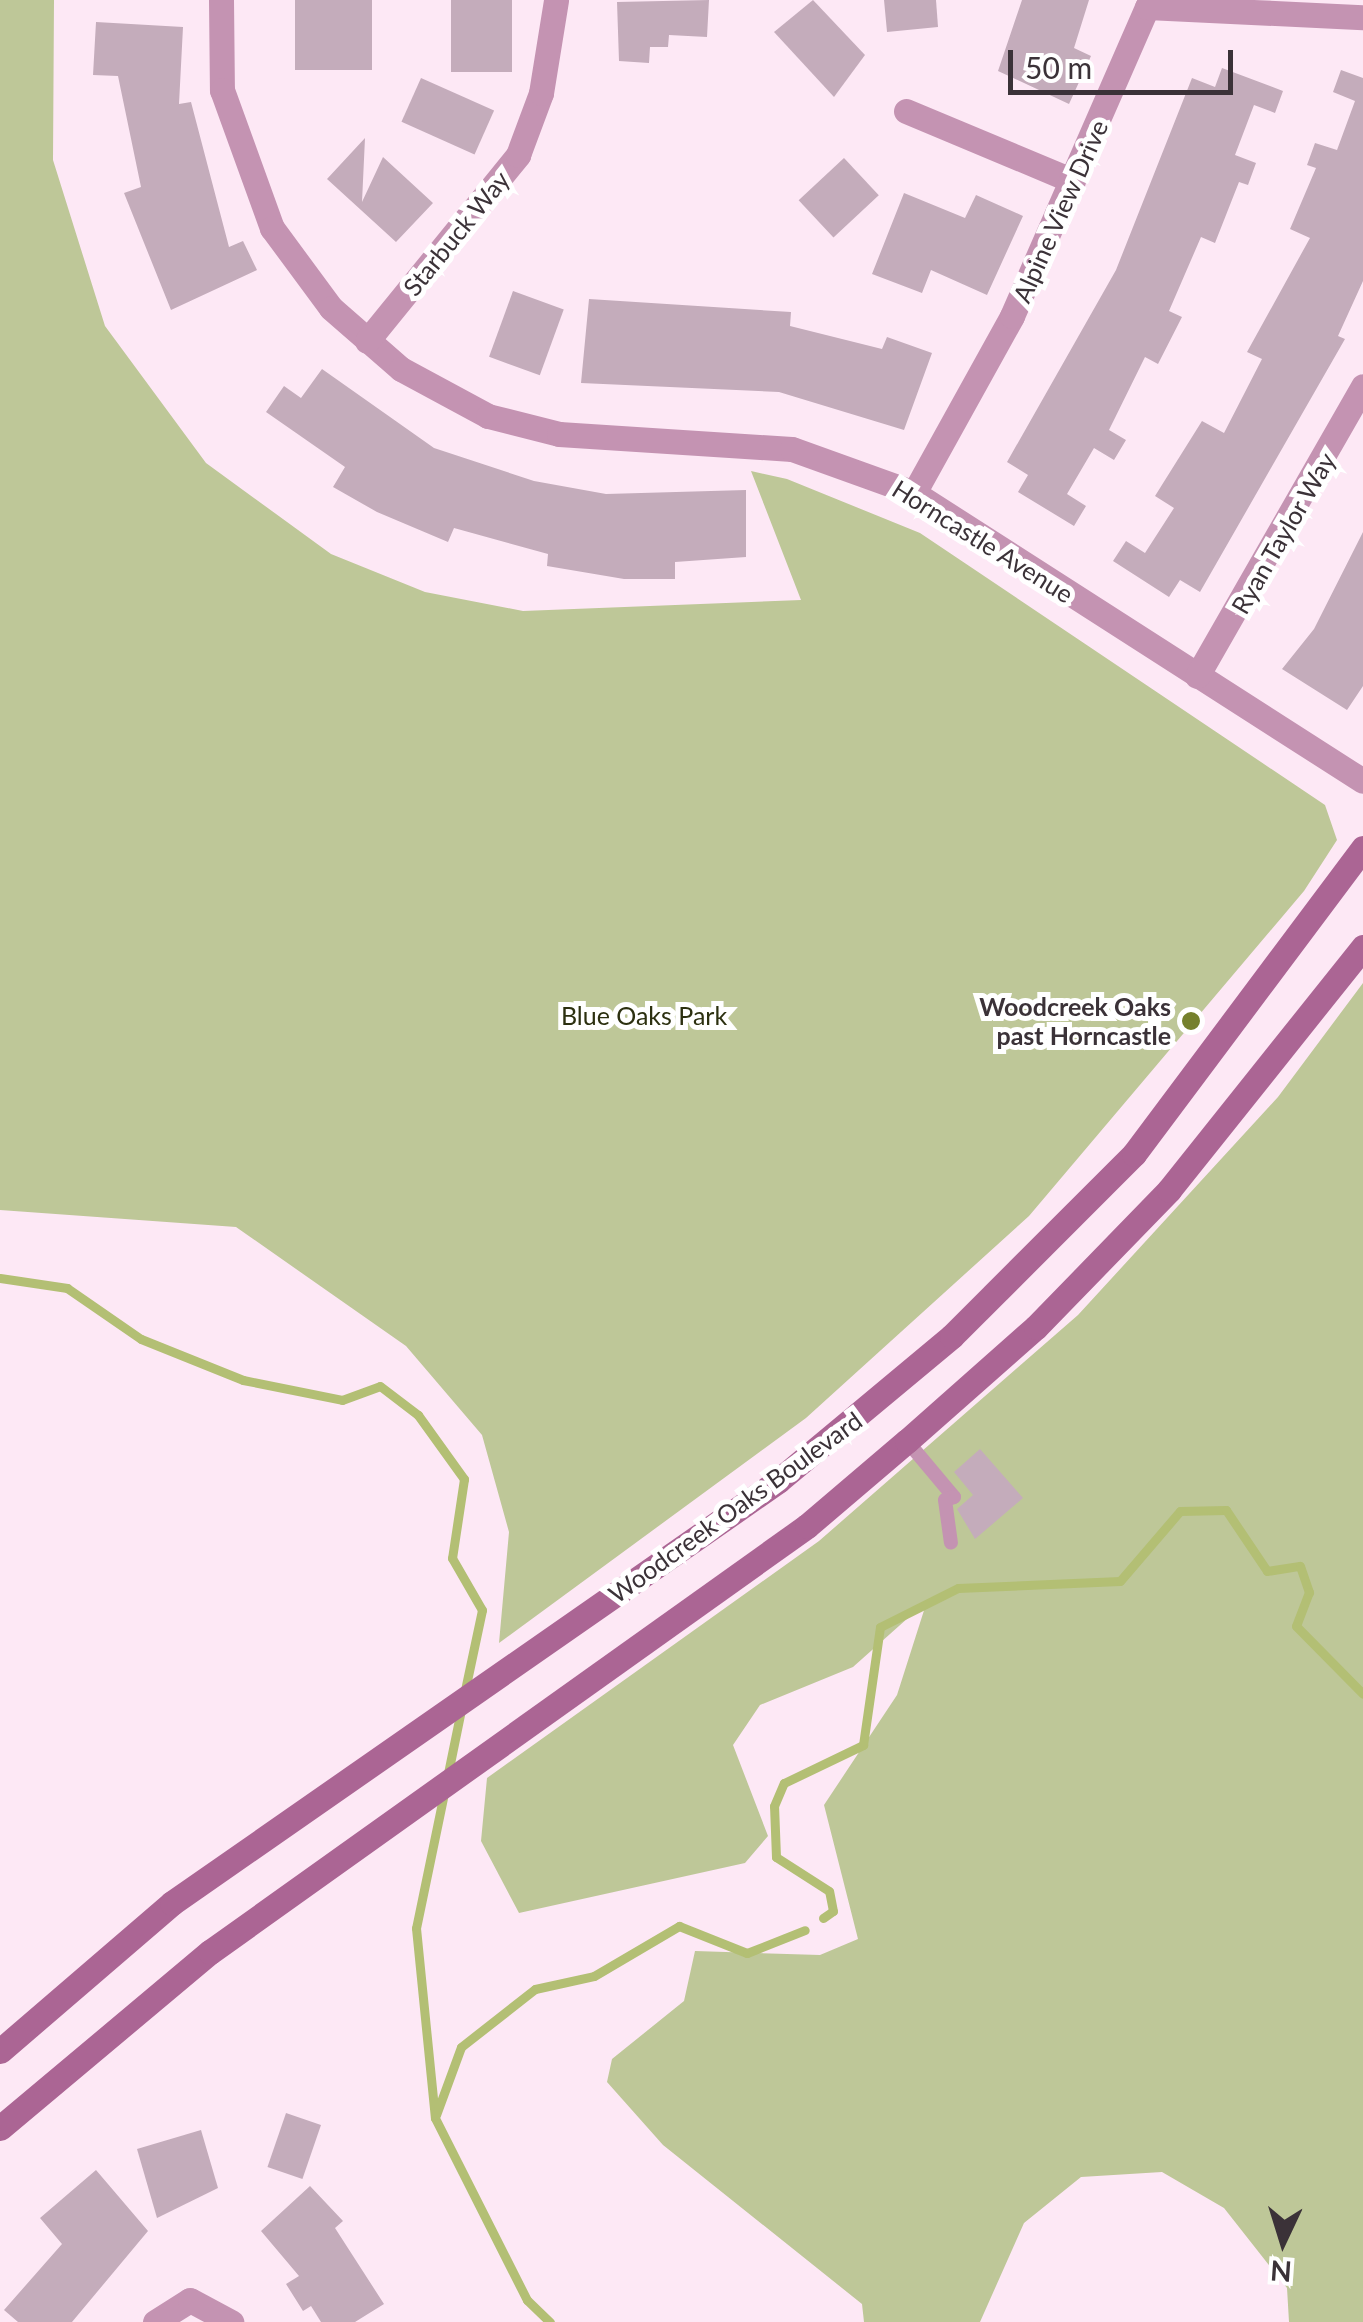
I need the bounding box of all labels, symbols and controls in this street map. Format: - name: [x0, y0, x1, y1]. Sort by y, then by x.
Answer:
- scale bar: [1013, 30, 1238, 92]
- text: 50 m: [1025, 49, 1092, 85]
- street label: Alpine View Drive: [1006, 114, 1114, 308]
- street label: Starbuck Way: [397, 165, 515, 301]
- street label: Ryan Taylor Way: [1224, 446, 1342, 620]
- street label: Horncastle Avenue: [887, 473, 1079, 609]
- place label: Woodcreek Oaks past Horncastle: [979, 992, 1171, 1051]
- park label: Blue Oaks Park: [561, 1000, 727, 1030]
- marker: Woodcreek Oaks past Horncastle: [1180, 1010, 1202, 1032]
- street label: Woodcreek Oaks Boulevard: [603, 1405, 867, 1609]
- north arrow: [1233, 2192, 1333, 2292]
- text: N: [1269, 2254, 1293, 2290]

